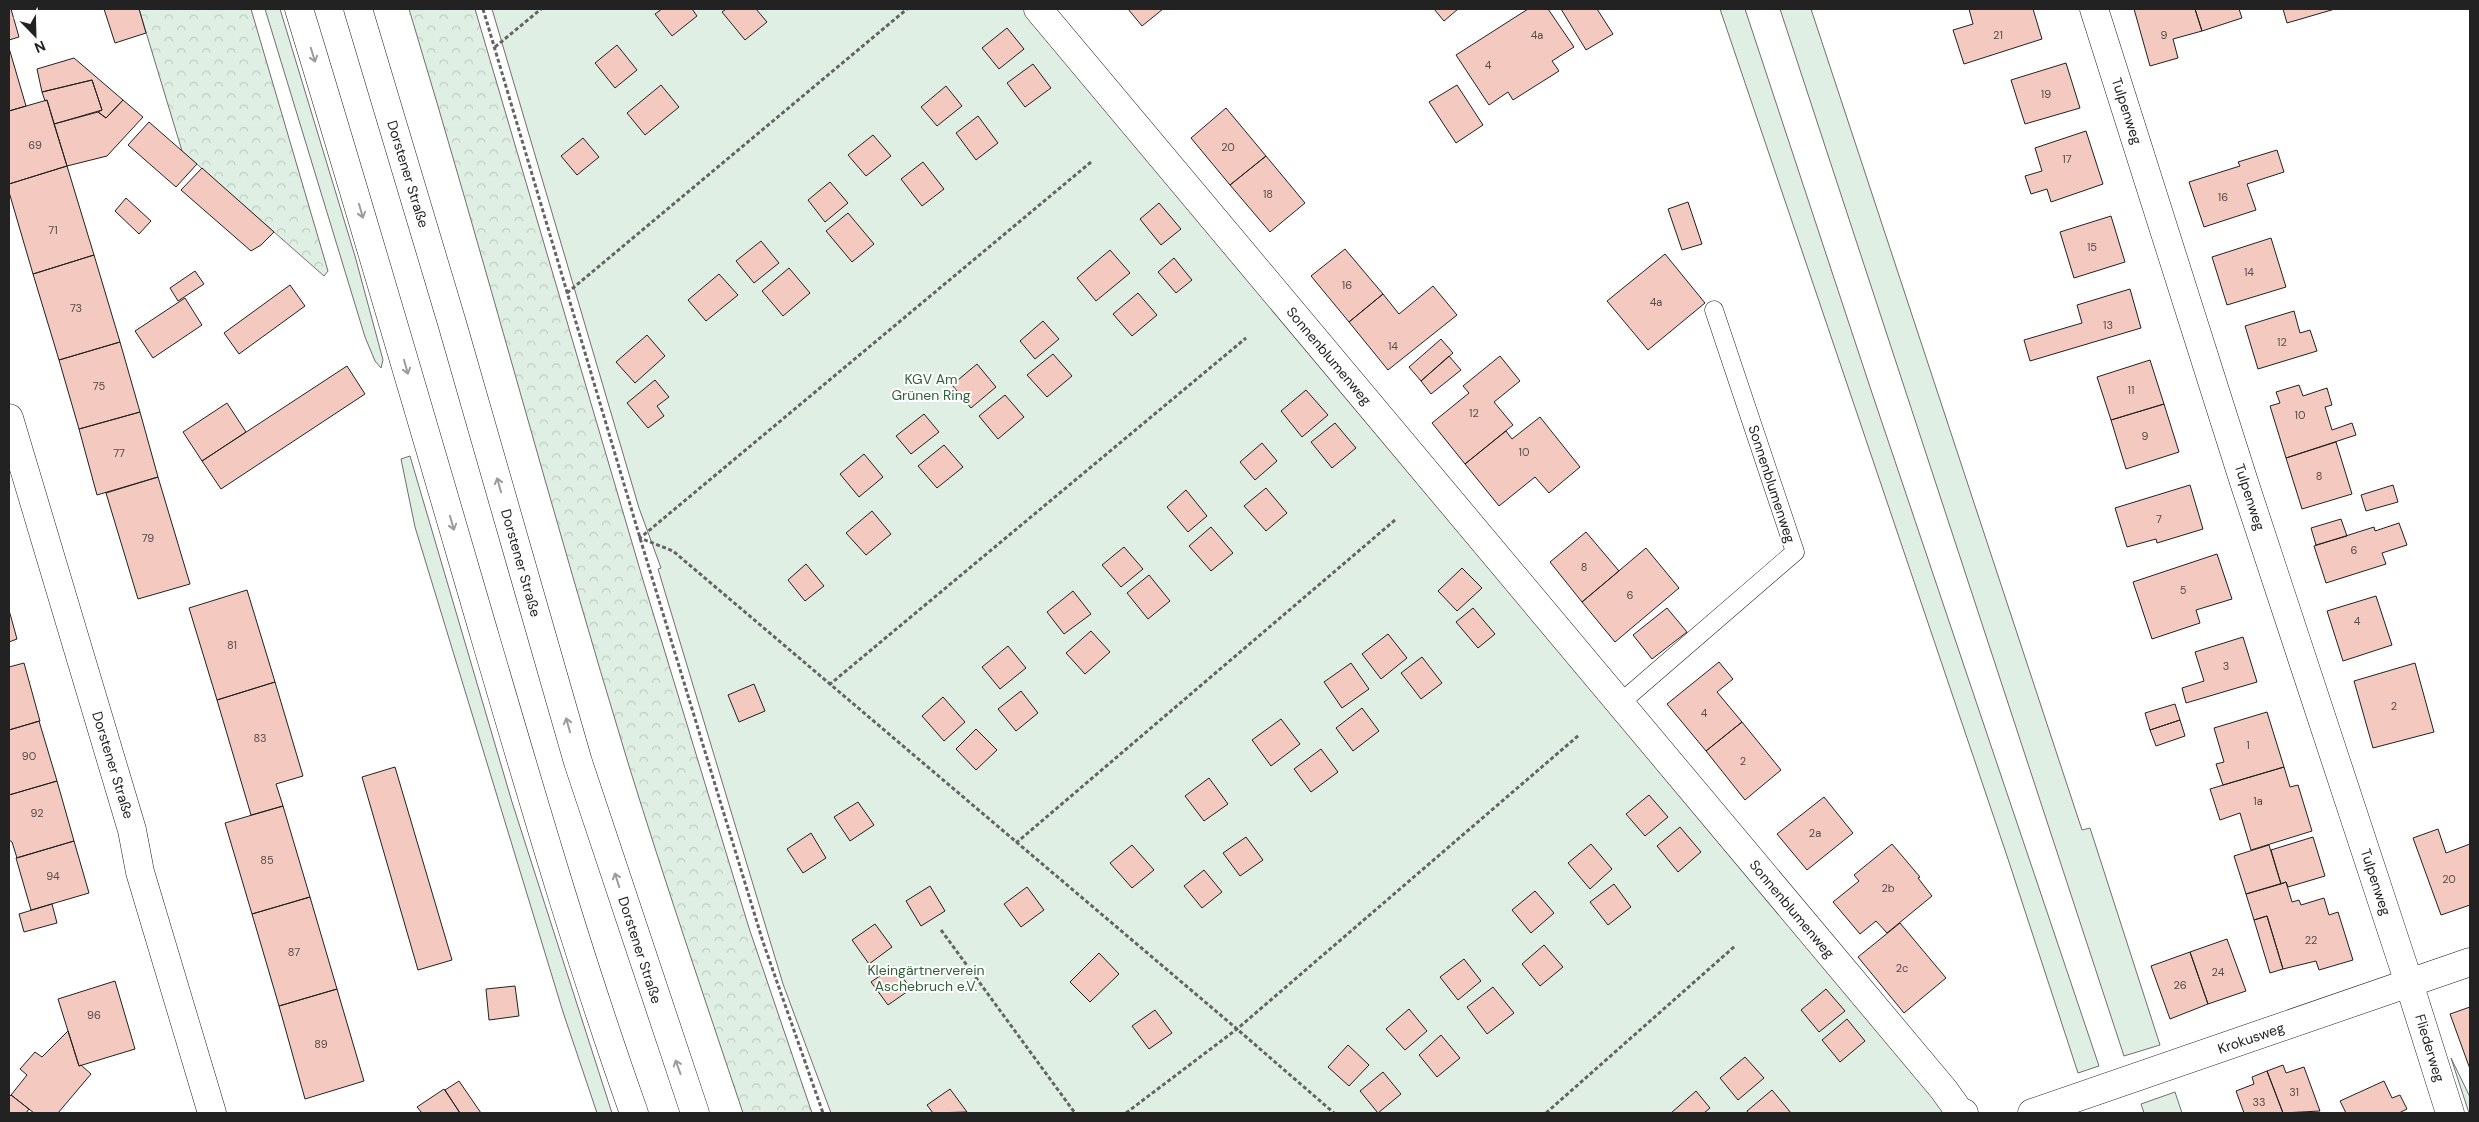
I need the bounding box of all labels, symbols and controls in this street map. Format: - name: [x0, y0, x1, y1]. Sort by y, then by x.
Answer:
- north arrow: [10, 10, 60, 60]
- house number: 4a: [1531, 28, 1543, 42]
- house number: 21: [1993, 28, 2003, 42]
- house number: 9: [2161, 28, 2168, 42]
- text: N: [32, 37, 48, 57]
- one-way arrow: [309, 47, 319, 63]
- house number: 4: [1485, 58, 1492, 72]
- street label: Tulpenweg: [2108, 75, 2146, 147]
- house number: 19: [2041, 87, 2051, 101]
- street label: Dorstener Straße: [383, 118, 433, 230]
- house number: 69: [28, 138, 42, 152]
- house number: 20: [1221, 140, 1235, 154]
- house number: 17: [2062, 152, 2072, 166]
- house number: 18: [1263, 187, 1273, 201]
- house number: 16: [2218, 190, 2228, 204]
- one-way arrow: [356, 202, 366, 218]
- house number: 71: [48, 223, 58, 237]
- house number: 15: [2087, 240, 2097, 254]
- house number: 14: [2244, 265, 2254, 279]
- house number: 16: [1342, 278, 1352, 292]
- house number: 4a: [1650, 295, 1662, 309]
- house number: 73: [70, 301, 82, 315]
- street label: Sonnenblumenweg: [1283, 303, 1376, 409]
- house number: 13: [2103, 318, 2113, 332]
- house number: 12: [2277, 335, 2287, 349]
- house number: 14: [1388, 339, 1398, 353]
- one-way arrow: [402, 358, 411, 374]
- park label: KGV Am Grünen Ring: [891, 370, 971, 404]
- house number: 75: [93, 379, 105, 393]
- house number: 11: [2128, 383, 2134, 397]
- house number: 12: [1469, 406, 1479, 420]
- house number: 10: [2295, 408, 2305, 422]
- street label: Sonnenblumenweg: [1744, 423, 1800, 545]
- house number: 9: [2142, 429, 2149, 443]
- house number: 10: [1519, 445, 1529, 459]
- house number: 77: [113, 446, 125, 460]
- street label: Tulpenweg: [2231, 461, 2269, 533]
- house number: 8: [2316, 469, 2322, 483]
- one-way arrow: [493, 477, 503, 493]
- street label: Dorstener Straße: [497, 507, 545, 619]
- house number: 7: [2156, 512, 2162, 526]
- one-way arrow: [447, 514, 457, 530]
- house number: 79: [142, 531, 154, 545]
- house number: 6: [2351, 543, 2358, 557]
- house number: 8: [1581, 560, 1587, 574]
- house number: 5: [2180, 583, 2187, 597]
- house number: 6: [1627, 588, 1634, 602]
- house number: 4: [2354, 614, 2361, 628]
- house number: 81: [227, 638, 237, 652]
- house number: 3: [2223, 659, 2229, 673]
- house number: 2: [2391, 699, 2397, 713]
- house number: 4: [1701, 706, 1708, 720]
- street label: Dorstener Straße: [88, 709, 138, 821]
- one-way arrow: [562, 717, 572, 733]
- house number: 83: [253, 731, 267, 745]
- house number: 1: [2246, 738, 2250, 752]
- house number: 90: [22, 749, 36, 763]
- house number: 2: [1740, 754, 1746, 768]
- house number: 1a: [2253, 794, 2263, 808]
- house number: 92: [30, 806, 44, 820]
- house number: 2a: [1809, 826, 1821, 840]
- street label: Tulpenweg: [2357, 846, 2395, 918]
- house number: 85: [260, 853, 274, 867]
- street label: Sonnenblumenweg: [1746, 856, 1839, 962]
- house number: 94: [46, 869, 60, 883]
- one-way arrow: [611, 872, 621, 888]
- house number: 20: [2442, 872, 2456, 886]
- house number: 2b: [1881, 881, 1895, 895]
- street label: Dorstener Straße: [614, 894, 666, 1006]
- house number: 22: [2305, 933, 2317, 947]
- house number: 87: [288, 945, 300, 959]
- park label: Kleingärtnerverein Aschebruch e.V.: [867, 961, 985, 995]
- house number: 2c: [1896, 961, 1908, 975]
- house number: 24: [2212, 965, 2225, 979]
- house number: 26: [2173, 978, 2187, 992]
- house number: 96: [87, 1008, 101, 1022]
- street label: Fliederweg: [2411, 1012, 2449, 1084]
- street label: Krokusweg: [2215, 1018, 2287, 1058]
- house number: 89: [314, 1037, 328, 1051]
- one-way arrow: [673, 1060, 682, 1076]
- house number: 31: [2289, 1085, 2299, 1099]
- house number: 33: [2252, 1095, 2266, 1109]

